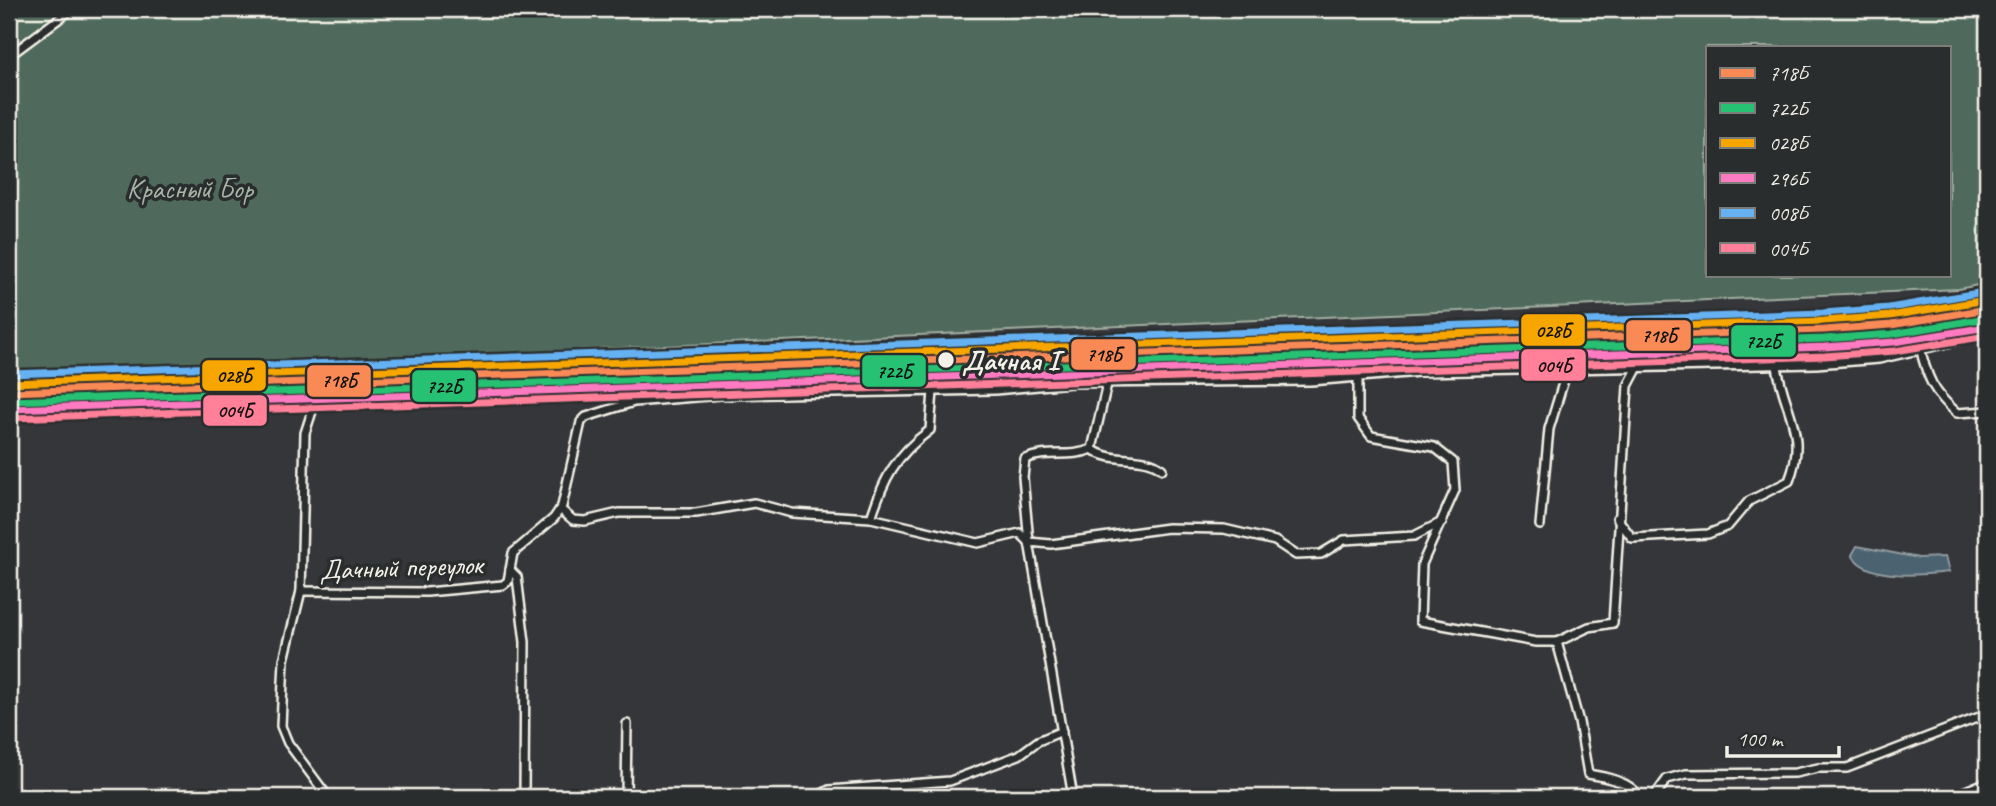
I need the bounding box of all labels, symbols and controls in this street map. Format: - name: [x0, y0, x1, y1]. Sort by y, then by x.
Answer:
- legend: [1706, 46, 1951, 276]
- text: 718Б: [1769, 60, 1811, 86]
- text: 722Б: [1769, 96, 1811, 122]
- text: 028Б: [1769, 130, 1811, 156]
- text: 296Б: [1769, 166, 1811, 192]
- park label: Красный Бор: [127, 171, 255, 206]
- text: 008Б: [1769, 200, 1811, 226]
- text: 004Б: [1769, 236, 1811, 262]
- line badge: 028Б: [1520, 313, 1586, 347]
- text: 028Б: [1535, 319, 1574, 343]
- line badge: 718Б: [1625, 319, 1692, 352]
- text: 718Б: [1641, 324, 1680, 348]
- line badge: 722Б: [1730, 324, 1797, 358]
- text: 722Б: [1745, 330, 1784, 354]
- line badge: 718Б: [1070, 338, 1137, 371]
- place label: Дачная I: [962, 343, 1065, 378]
- text: 718Б: [1086, 343, 1125, 367]
- line badge: 004Б: [1520, 348, 1587, 382]
- marker: Дачная I: [936, 350, 956, 370]
- line badge: 722Б: [861, 354, 927, 388]
- text: 004Б: [1536, 354, 1575, 378]
- line badge: 028Б: [201, 359, 267, 392]
- text: 722Б: [876, 360, 915, 384]
- text: 028Б: [216, 364, 255, 388]
- line badge: 718Б: [306, 364, 372, 398]
- text: 718Б: [321, 369, 360, 393]
- line badge: 722Б: [411, 369, 477, 403]
- text: 722Б: [426, 375, 465, 399]
- line badge: 004Б: [202, 394, 268, 427]
- text: 004Б: [217, 399, 256, 423]
- street label: Дачный переулок: [319, 547, 486, 587]
- scale bar: [1727, 715, 1839, 759]
- text: 100 m: [1737, 726, 1784, 752]

